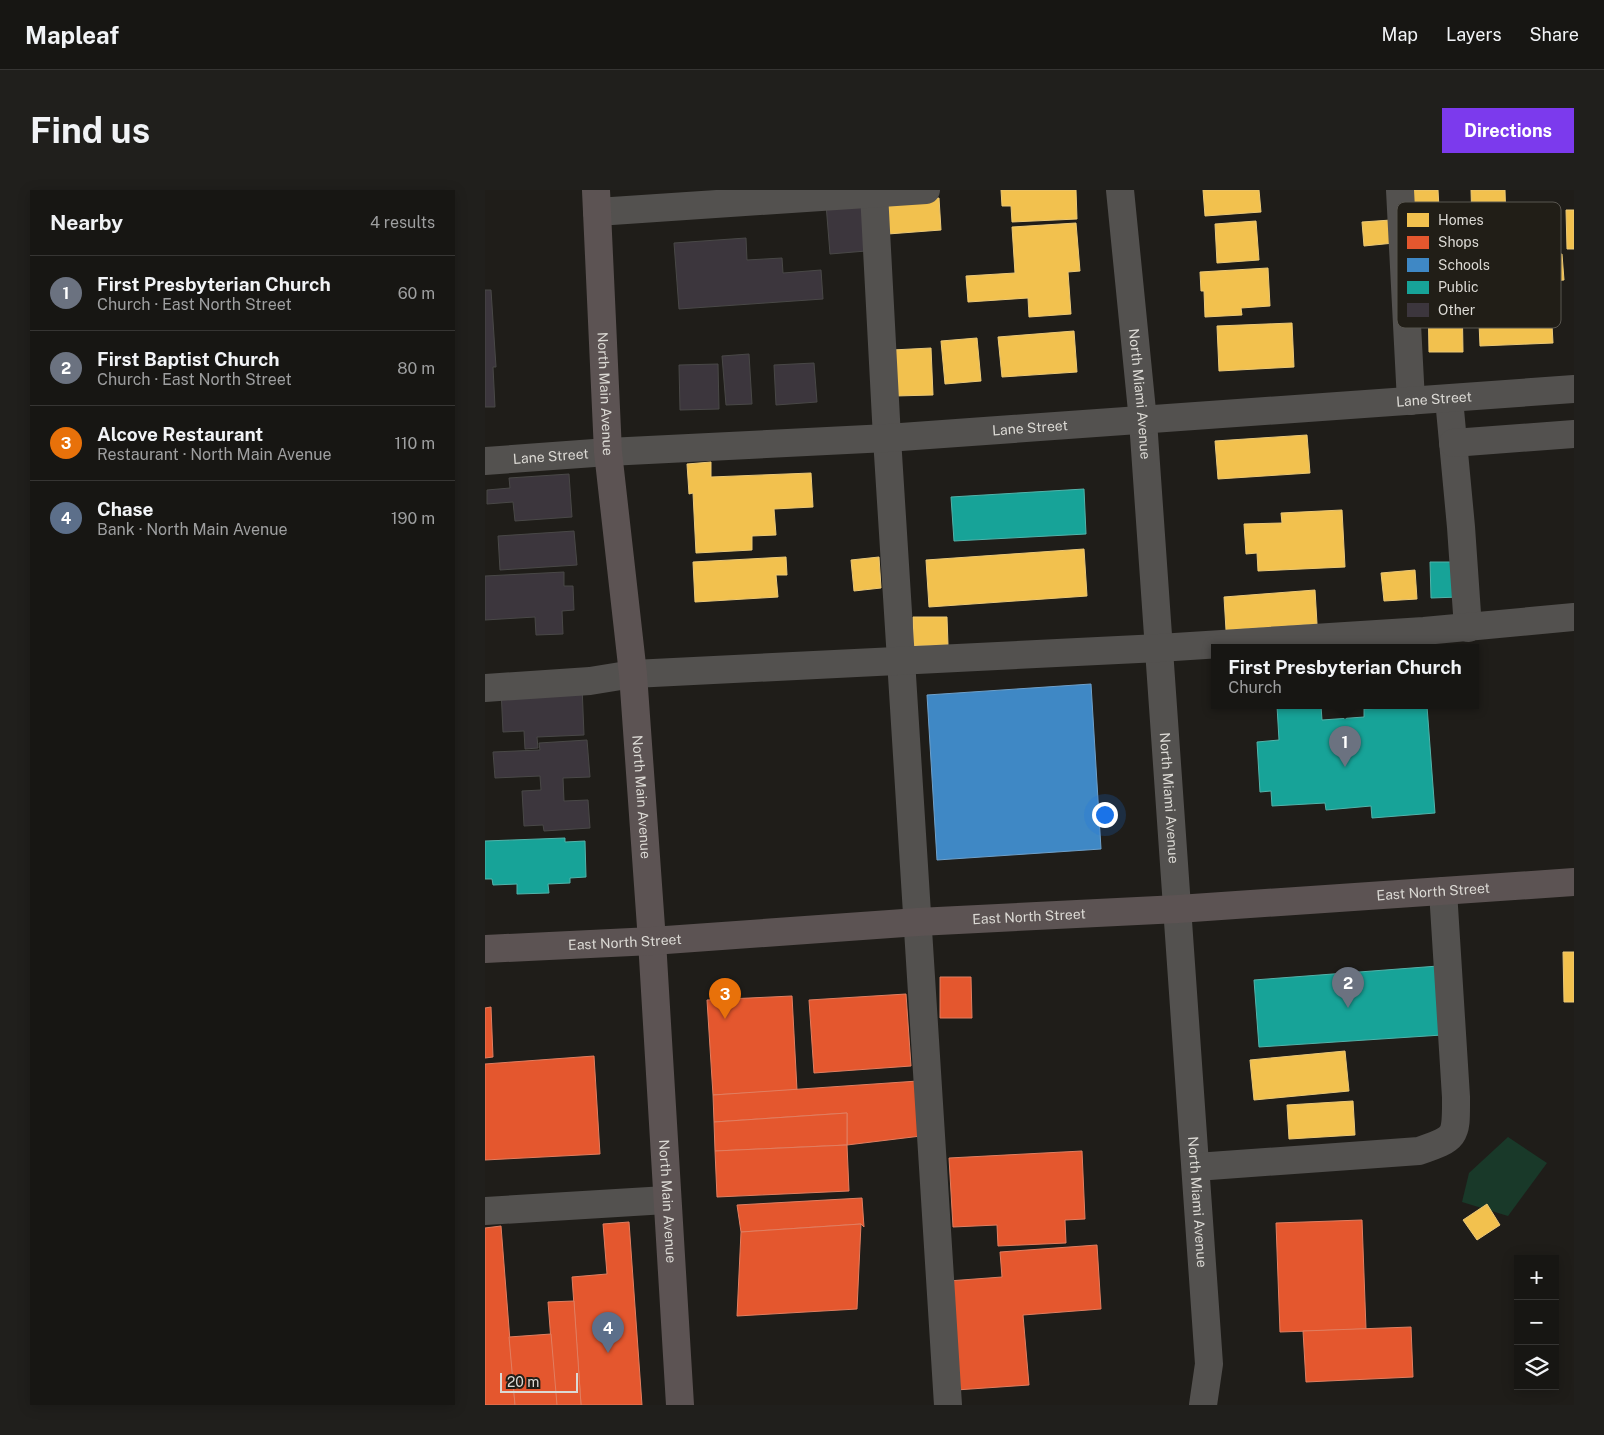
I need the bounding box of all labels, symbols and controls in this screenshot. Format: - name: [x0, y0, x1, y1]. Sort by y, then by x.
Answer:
- text: Mapleaf: [25, 21, 119, 49]
- text: Map: [1382, 24, 1418, 45]
- text: Layers: [1446, 24, 1502, 45]
- text: Share: [1530, 24, 1579, 45]
- button: Directions: [1442, 108, 1574, 153]
- text: Find us: [30, 110, 150, 151]
- legend: [1397, 202, 1561, 328]
- text: Nearby: [50, 210, 123, 235]
- text: Homes: [1438, 212, 1484, 228]
- text: 4 results: [370, 213, 435, 232]
- text: Shops: [1438, 234, 1479, 250]
- text: Schools: [1438, 257, 1490, 273]
- text: First Presbyterian Church: [97, 273, 331, 295]
- text: Public: [1438, 279, 1479, 295]
- text: 1: [63, 284, 69, 303]
- text: 60 m: [398, 284, 435, 303]
- text: Church · East North Street: [97, 295, 292, 314]
- text: Other: [1438, 302, 1475, 318]
- street label: North Miami Avenue: [1126, 328, 1154, 460]
- street label: North Main Avenue: [595, 332, 616, 456]
- text: First Baptist Church: [97, 348, 280, 370]
- text: 2: [61, 359, 71, 378]
- text: 80 m: [397, 359, 435, 378]
- text: Church · East North Street: [97, 370, 292, 389]
- street label: Lane Street: [1396, 388, 1472, 410]
- street label: Lane Street: [992, 417, 1068, 438]
- text: Alcove Restaurant: [97, 423, 263, 445]
- text: 3: [61, 434, 71, 453]
- text: 110 m: [394, 434, 435, 453]
- text: Restaurant · North Main Avenue: [97, 445, 332, 464]
- street label: Lane Street: [512, 445, 589, 467]
- text: Chase: [97, 498, 153, 520]
- text: 4: [61, 509, 71, 528]
- text: 190 m: [391, 509, 435, 528]
- text: Bank · North Main Avenue: [97, 520, 288, 539]
- popup: [1211, 644, 1479, 709]
- text: First Presbyterian Church: [1228, 656, 1462, 678]
- text: Church: [1228, 678, 1282, 697]
- pin: 1: [1329, 726, 1361, 767]
- street label: North Miami Avenue: [1157, 732, 1182, 864]
- street label: North Main Avenue: [629, 735, 654, 859]
- your location: [1092, 802, 1118, 828]
- street label: East North Street: [1376, 880, 1490, 903]
- street label: East North Street: [972, 906, 1086, 927]
- street label: East North Street: [568, 931, 682, 953]
- pin: 2: [1332, 967, 1364, 1008]
- pin: 3: [709, 978, 741, 1019]
- street label: North Miami Avenue: [1185, 1136, 1210, 1268]
- street label: North Main Avenue: [656, 1139, 679, 1264]
- map controls: [1514, 1255, 1559, 1390]
- button: +: [1514, 1255, 1559, 1300]
- button: −: [1514, 1300, 1559, 1345]
- pin: 4: [592, 1312, 624, 1353]
- button: layers: [1514, 1345, 1559, 1390]
- scale bar: [500, 1370, 577, 1393]
- text: 20 m: [507, 1374, 539, 1390]

